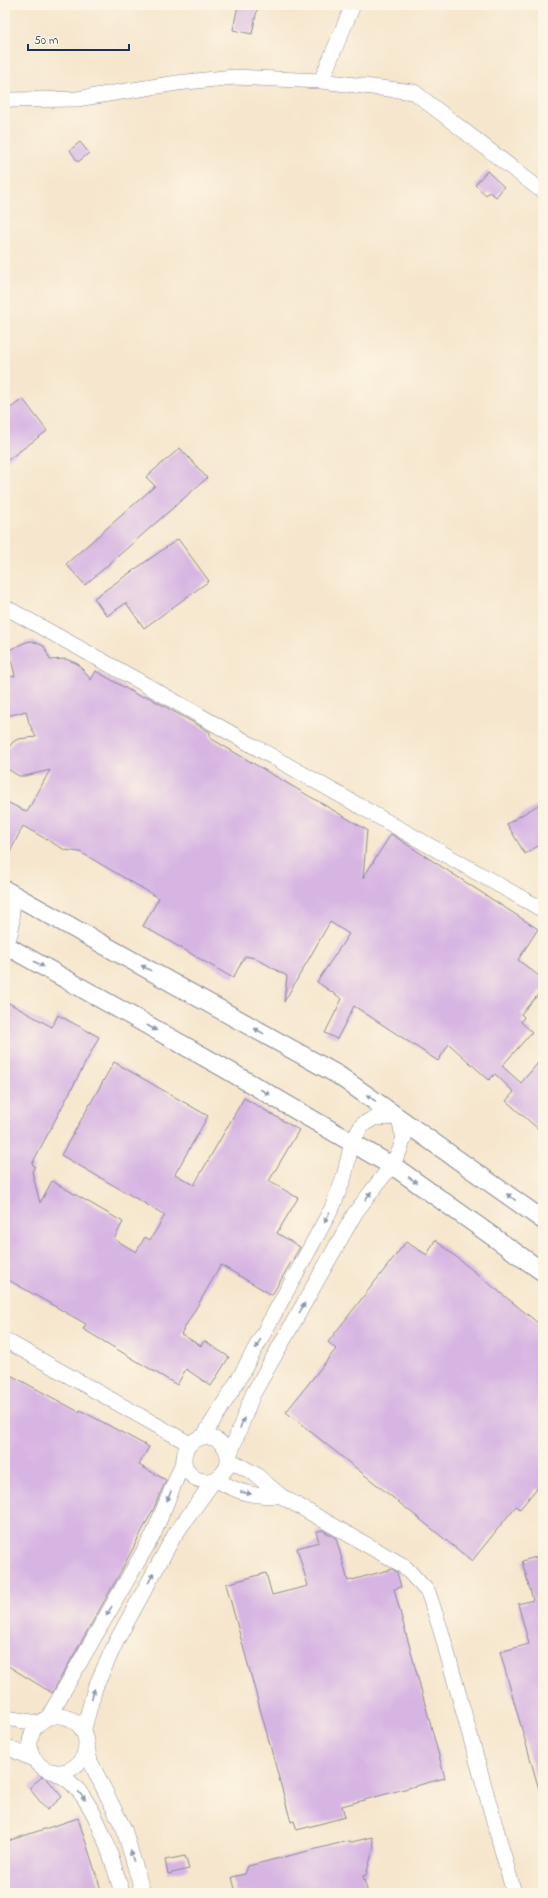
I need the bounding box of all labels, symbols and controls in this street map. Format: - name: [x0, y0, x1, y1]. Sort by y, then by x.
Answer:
- scale bar: [28, 26, 129, 52]
- text: 50 m: [34, 32, 58, 50]
- one-way arrow: [33, 960, 45, 967]
- one-way arrow: [140, 965, 152, 972]
- one-way arrow: [146, 1024, 158, 1031]
- one-way arrow: [253, 1028, 265, 1035]
- one-way arrow: [259, 1088, 271, 1095]
- one-way arrow: [366, 1094, 376, 1102]
- one-way arrow: [408, 1176, 418, 1184]
- one-way arrow: [364, 1191, 373, 1202]
- one-way arrow: [506, 1193, 517, 1201]
- one-way arrow: [323, 1211, 330, 1223]
- one-way arrow: [298, 1302, 305, 1314]
- one-way arrow: [255, 1338, 261, 1349]
- one-way arrow: [239, 1416, 245, 1428]
- one-way arrow: [166, 1491, 172, 1502]
- one-way arrow: [240, 1491, 252, 1497]
- one-way arrow: [148, 1572, 155, 1584]
- one-way arrow: [105, 1605, 112, 1617]
- one-way arrow: [91, 1688, 97, 1700]
- one-way arrow: [78, 1791, 87, 1802]
- one-way arrow: [129, 1849, 135, 1861]

